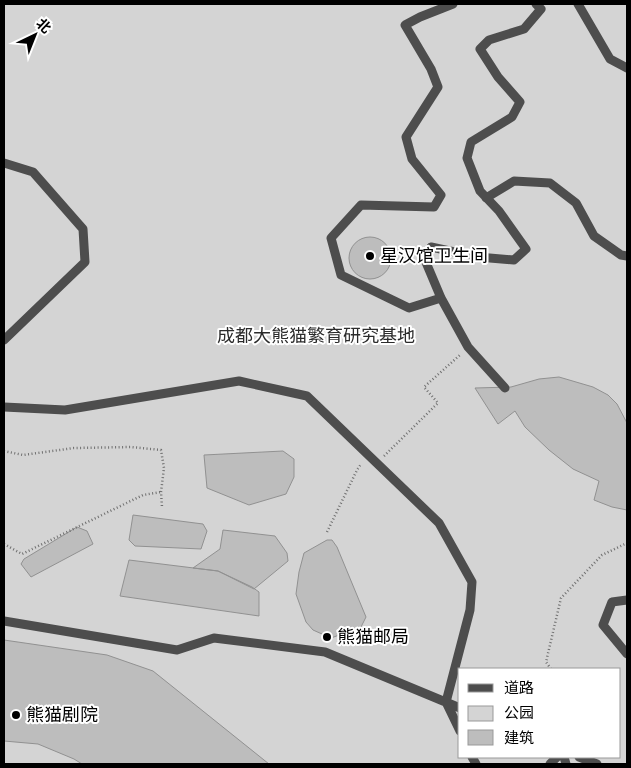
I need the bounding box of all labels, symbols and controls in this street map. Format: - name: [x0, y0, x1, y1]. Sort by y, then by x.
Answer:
- north arrow: [10, 10, 60, 60]
- text: 北: [33, 15, 54, 37]
- place label: 星汉馆卫生间: [380, 245, 488, 267]
- marker: 星汉馆卫生间: [364, 250, 376, 262]
- park label: 成都大熊猫繁育研究基地: [217, 325, 415, 347]
- place label: 熊猫邮局: [337, 626, 409, 648]
- marker: 熊猫邮局: [321, 631, 333, 643]
- legend: [458, 668, 621, 758]
- text: 道路: [504, 679, 534, 697]
- place label: 熊猫剧院: [26, 704, 98, 726]
- text: 公园: [504, 704, 534, 722]
- marker: 熊猫剧院: [10, 709, 22, 721]
- text: 建筑: [504, 729, 534, 747]

